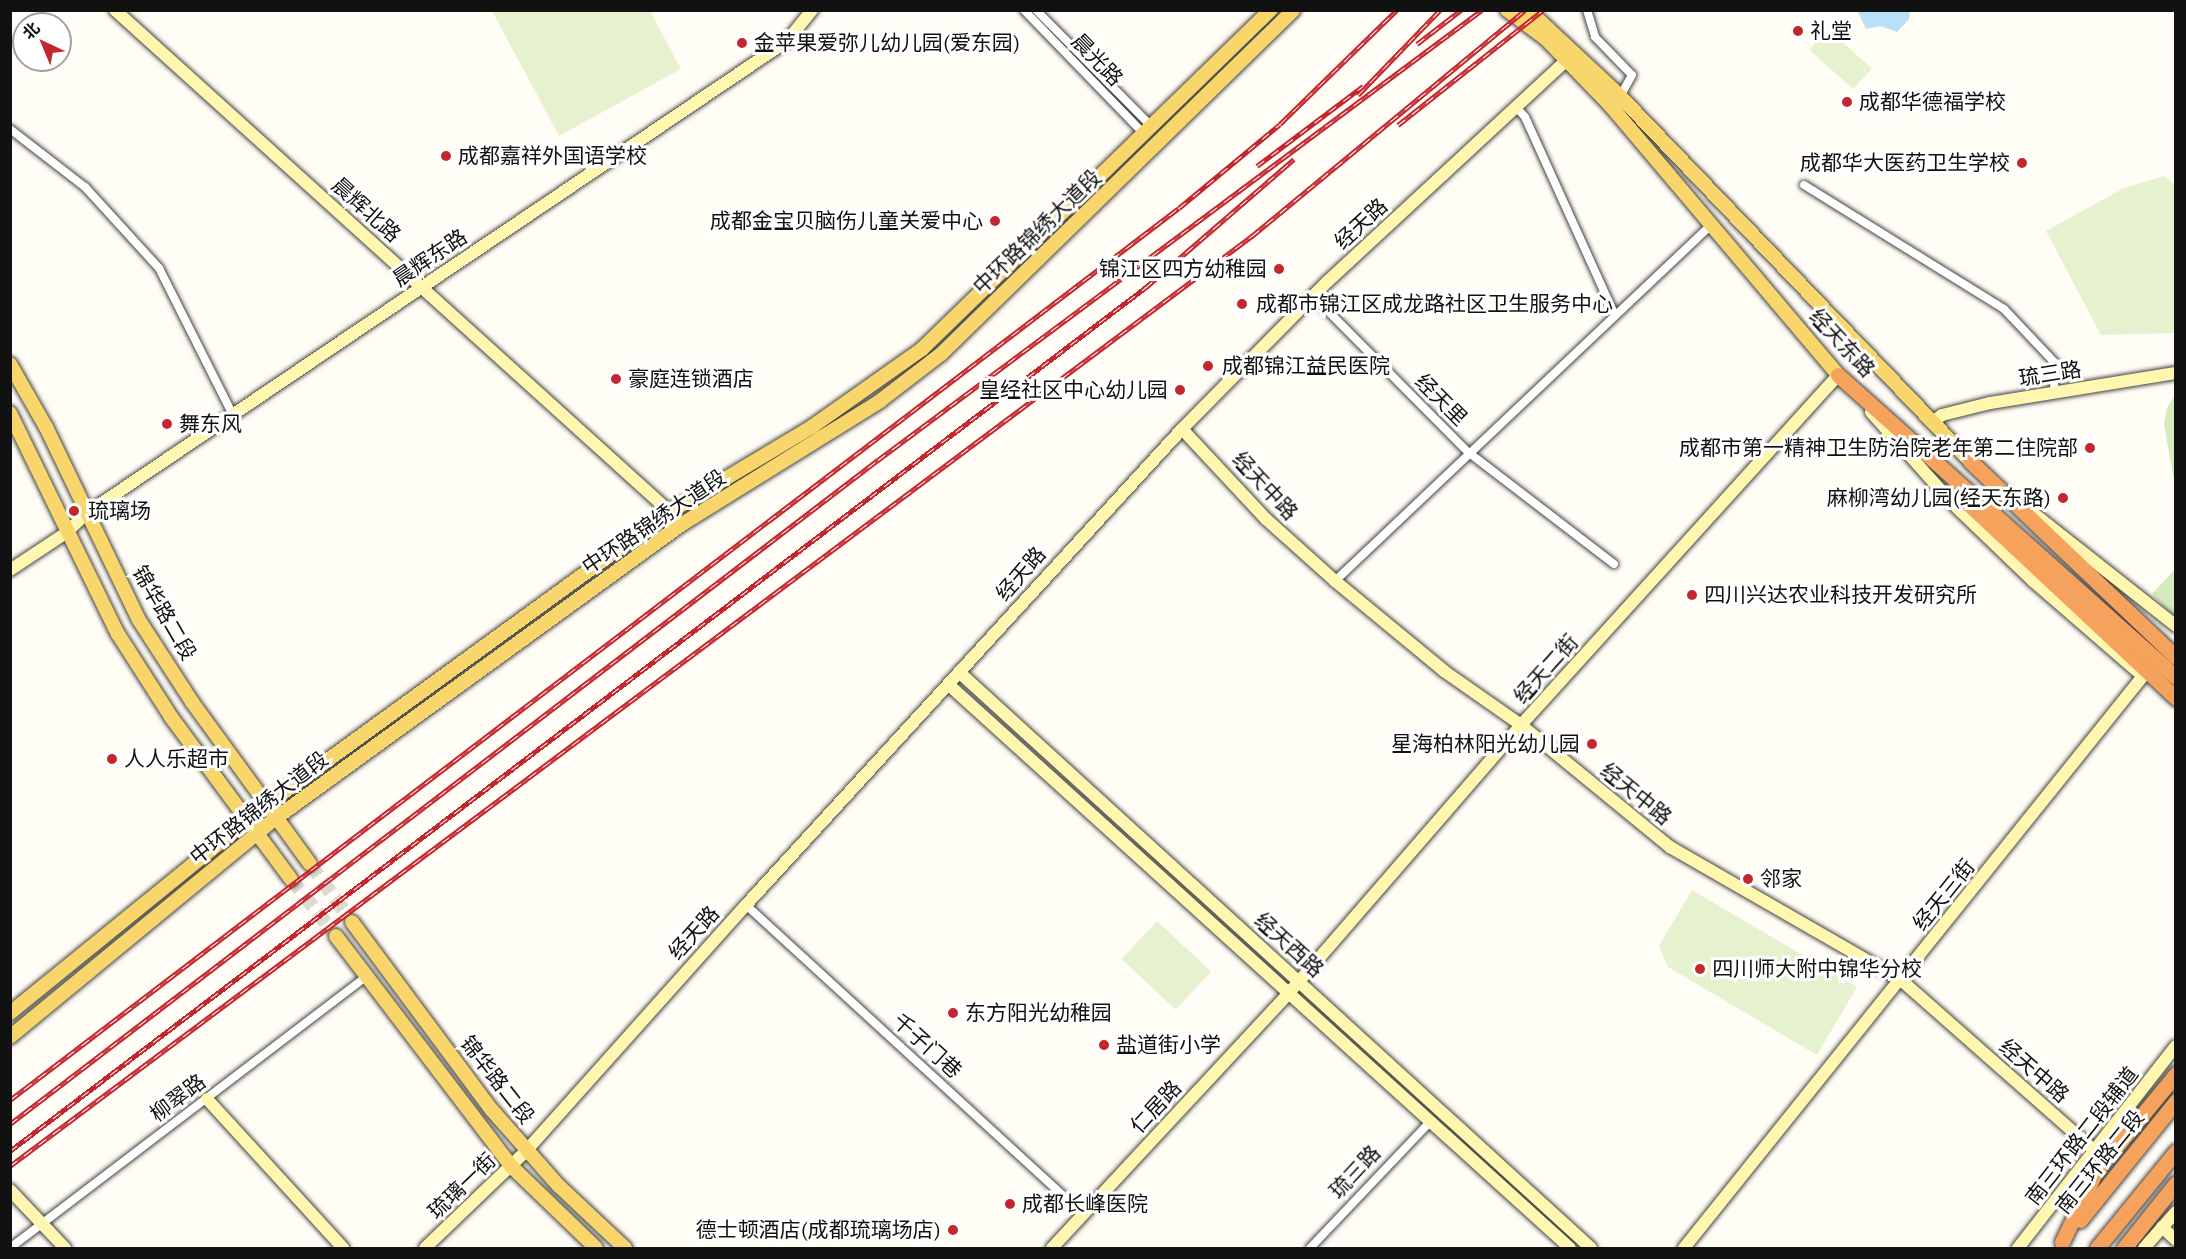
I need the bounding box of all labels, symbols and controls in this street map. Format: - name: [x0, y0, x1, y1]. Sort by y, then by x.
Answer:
- north arrow: [12, 12, 72, 72]
- text: 北: [17, 17, 44, 44]
- place label: 礼堂: [1810, 18, 1852, 44]
- marker: 礼堂: [1791, 24, 1805, 38]
- street label: 晨光路: [1066, 29, 1128, 91]
- place label: 金苹果爱弥儿幼儿园(爱东园): [754, 30, 1020, 56]
- marker: 金苹果爱弥儿幼儿园(爱东园): [735, 36, 749, 50]
- place label: 成都华德福学校: [1859, 89, 2006, 115]
- marker: 成都华德福学校: [1840, 95, 1854, 109]
- place label: 成都嘉祥外国语学校: [458, 143, 647, 169]
- marker: 成都嘉祥外国语学校: [439, 149, 453, 163]
- place label: 成都华大医药卫生学校: [1800, 150, 2010, 176]
- marker: 成都华大医药卫生学校: [2015, 156, 2029, 170]
- street label: 中环路锦绣大道段: [968, 165, 1106, 299]
- street label: 晨辉北路: [326, 173, 406, 247]
- street label: 经天路: [1329, 193, 1393, 255]
- place label: 成都金宝贝脑伤儿童关爱中心: [710, 208, 983, 234]
- marker: 成都金宝贝脑伤儿童关爱中心: [988, 214, 1002, 228]
- street label: 晨辉东路: [388, 224, 472, 292]
- place label: 锦江区四方幼稚园: [1099, 256, 1267, 282]
- marker: 锦江区四方幼稚园: [1272, 262, 1286, 276]
- place label: 成都市锦江区成龙路社区卫生服务中心: [1256, 291, 1613, 317]
- marker: 成都市锦江区成龙路社区卫生服务中心: [1233, 295, 1251, 313]
- street label: 经天东路: [1804, 304, 1880, 382]
- place label: 成都锦江益民医院: [1222, 353, 1390, 379]
- marker: 成都锦江益民医院: [1199, 357, 1217, 375]
- street label: 琉三路: [2017, 357, 2083, 391]
- place label: 豪庭连锁酒店: [628, 366, 754, 392]
- street label: 经天里: [1410, 369, 1472, 431]
- marker: 豪庭连锁酒店: [609, 372, 623, 386]
- place label: 皇经社区中心幼儿园: [979, 377, 1168, 403]
- marker: 皇经社区中心幼儿园: [1173, 383, 1187, 397]
- place label: 舞东风: [179, 411, 242, 437]
- marker: 舞东风: [160, 417, 174, 431]
- place label: 成都市第一精神卫生防治院老年第二住院部: [1679, 435, 2078, 461]
- marker: 成都市第一精神卫生防治院老年第二住院部: [2083, 441, 2097, 455]
- street label: 经天中路: [1227, 447, 1303, 525]
- street label: 中环路锦绣大道段: [577, 465, 731, 579]
- place label: 麻柳湾幼儿园(经天东路): [1827, 485, 2051, 511]
- marker: 麻柳湾幼儿园(经天东路): [2056, 491, 2070, 505]
- place label: 琉璃场: [88, 498, 151, 524]
- marker: 琉璃场: [65, 502, 83, 520]
- street label: 经天路: [991, 542, 1051, 606]
- street label: 锦华路二段: [127, 561, 201, 665]
- place label: 四川兴达农业科技开发研究所: [1704, 582, 1977, 608]
- marker: 四川兴达农业科技开发研究所: [1685, 588, 1699, 602]
- street label: 经天二街: [1509, 629, 1583, 709]
- place label: 星海柏林阳光幼儿园: [1391, 731, 1580, 757]
- marker: 星海柏林阳光幼儿园: [1585, 737, 1599, 751]
- place label: 人人乐超市: [124, 746, 229, 772]
- street label: 中环路锦绣大道段: [185, 746, 333, 870]
- marker: 人人乐超市: [105, 752, 119, 766]
- street label: 经天中路: [1595, 758, 1677, 830]
- street label: 经天三街: [1908, 854, 1980, 936]
- place label: 邻家: [1760, 866, 1802, 892]
- marker: 邻家: [1741, 872, 1755, 886]
- street label: 经天路: [664, 901, 724, 965]
- street label: 经天西路: [1249, 908, 1329, 982]
- place label: 四川师大附中锦华分校: [1712, 956, 1922, 982]
- marker: 四川师大附中锦华分校: [1693, 962, 1707, 976]
- place label: 东方阳光幼稚园: [965, 1000, 1112, 1026]
- marker: 东方阳光幼稚园: [946, 1006, 960, 1020]
- street label: 千子门巷: [887, 1009, 967, 1083]
- street label: 锦华路二段: [455, 1031, 539, 1129]
- place label: 盐道街小学: [1116, 1032, 1221, 1058]
- street label: 经天中路: [1994, 1034, 2074, 1108]
- marker: 盐道街小学: [1097, 1038, 1111, 1052]
- street label: 南三环路二段辅道: [2020, 1062, 2144, 1210]
- street label: 柳翠路: [145, 1069, 211, 1127]
- street label: 仁居路: [1125, 1075, 1187, 1139]
- street label: 南三环路二段: [2051, 1105, 2149, 1219]
- street label: 琉三路: [1324, 1140, 1386, 1204]
- street label: 琉璃一街: [423, 1148, 501, 1224]
- place label: 成都长峰医院: [1022, 1191, 1148, 1217]
- marker: 成都长峰医院: [1003, 1197, 1017, 1211]
- place label: 德士顿酒店(成都琉璃场店): [696, 1217, 941, 1243]
- marker: 德士顿酒店(成都琉璃场店): [946, 1223, 960, 1237]

